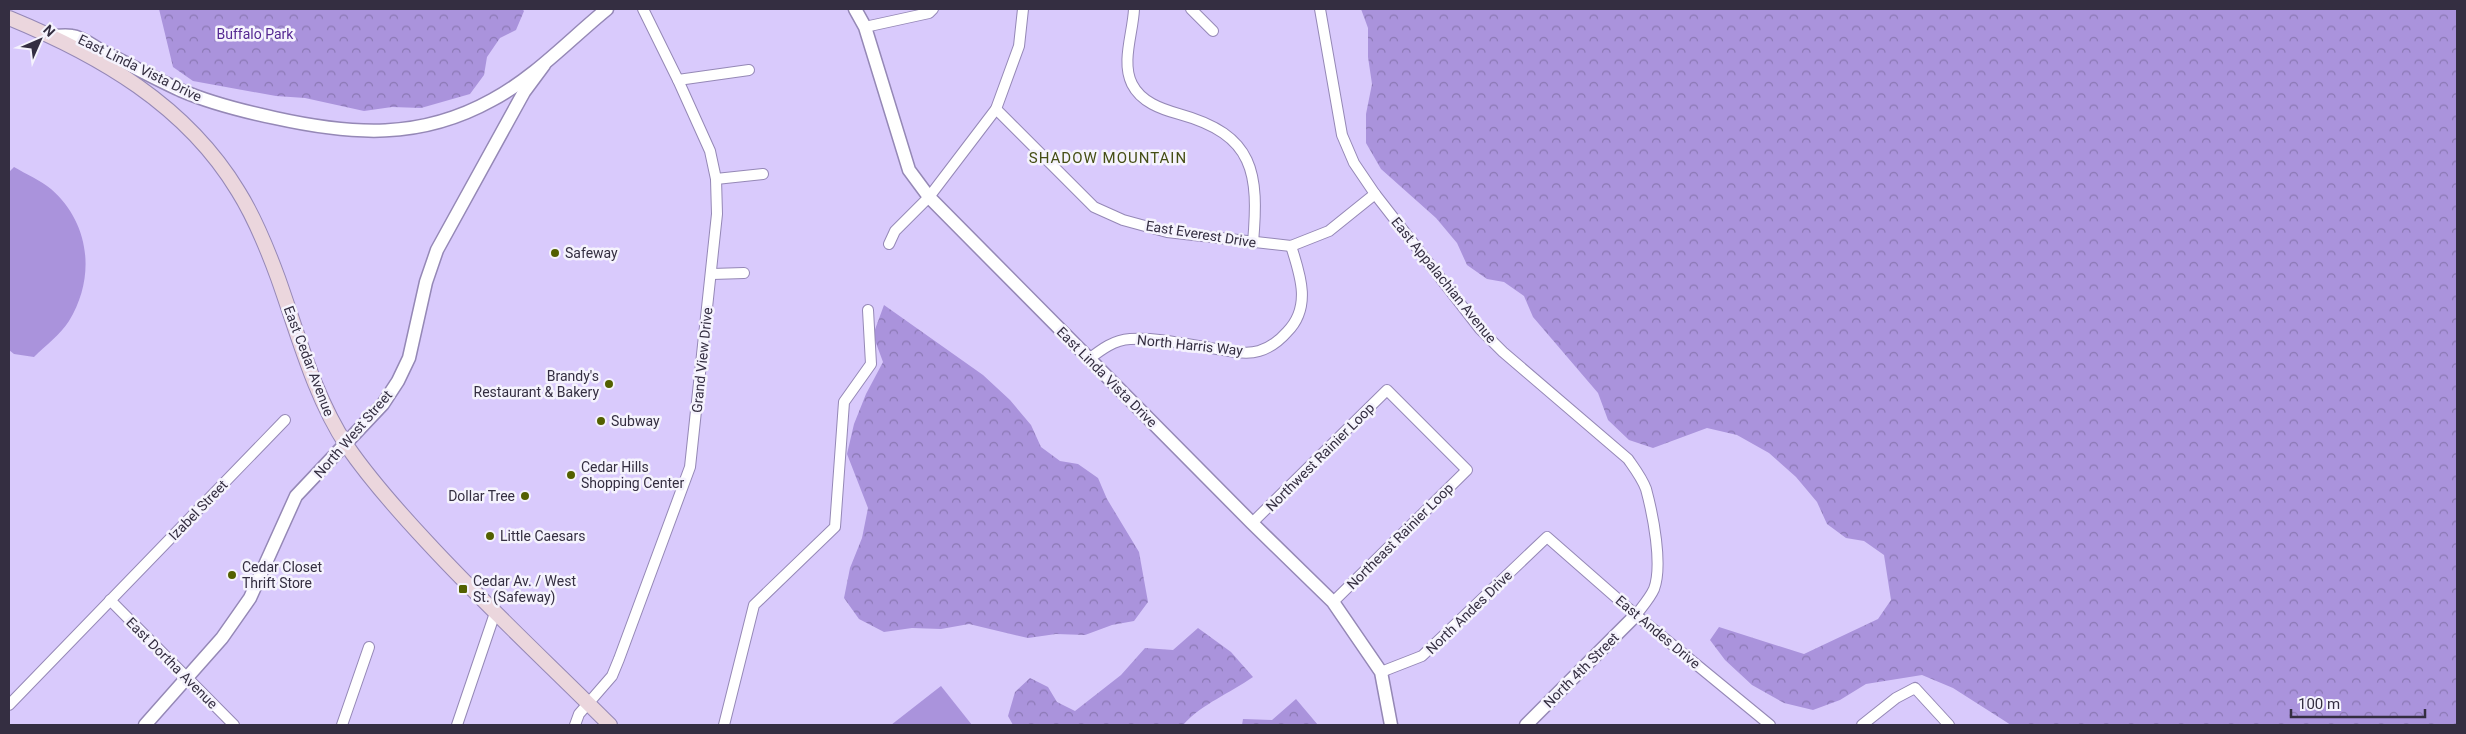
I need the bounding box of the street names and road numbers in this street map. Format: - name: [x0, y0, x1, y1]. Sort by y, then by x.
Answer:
- street label: East Linda Vista Drive: [76, 31, 204, 105]
- street label: East Appalachian Avenue: [1388, 214, 1500, 346]
- street label: East Everest Drive: [1145, 217, 1257, 251]
- street label: East Cedar Avenue: [281, 304, 337, 418]
- street label: Grand View Drive: [689, 306, 715, 414]
- street label: East Linda Vista Drive: [1054, 324, 1160, 430]
- street label: North Harris Way: [1136, 331, 1244, 359]
- street label: North West Street: [311, 387, 396, 481]
- street label: Northwest Rainier Loop: [1263, 400, 1377, 514]
- street label: Izabel Street: [165, 476, 231, 543]
- street label: Northeast Rainier Loop: [1344, 480, 1456, 592]
- street label: North Andes Drive: [1423, 567, 1515, 657]
- street label: East Andes Drive: [1613, 592, 1703, 672]
- street label: East Dortha Avenue: [123, 614, 221, 712]
- street label: North 4th Street: [1540, 629, 1622, 711]

